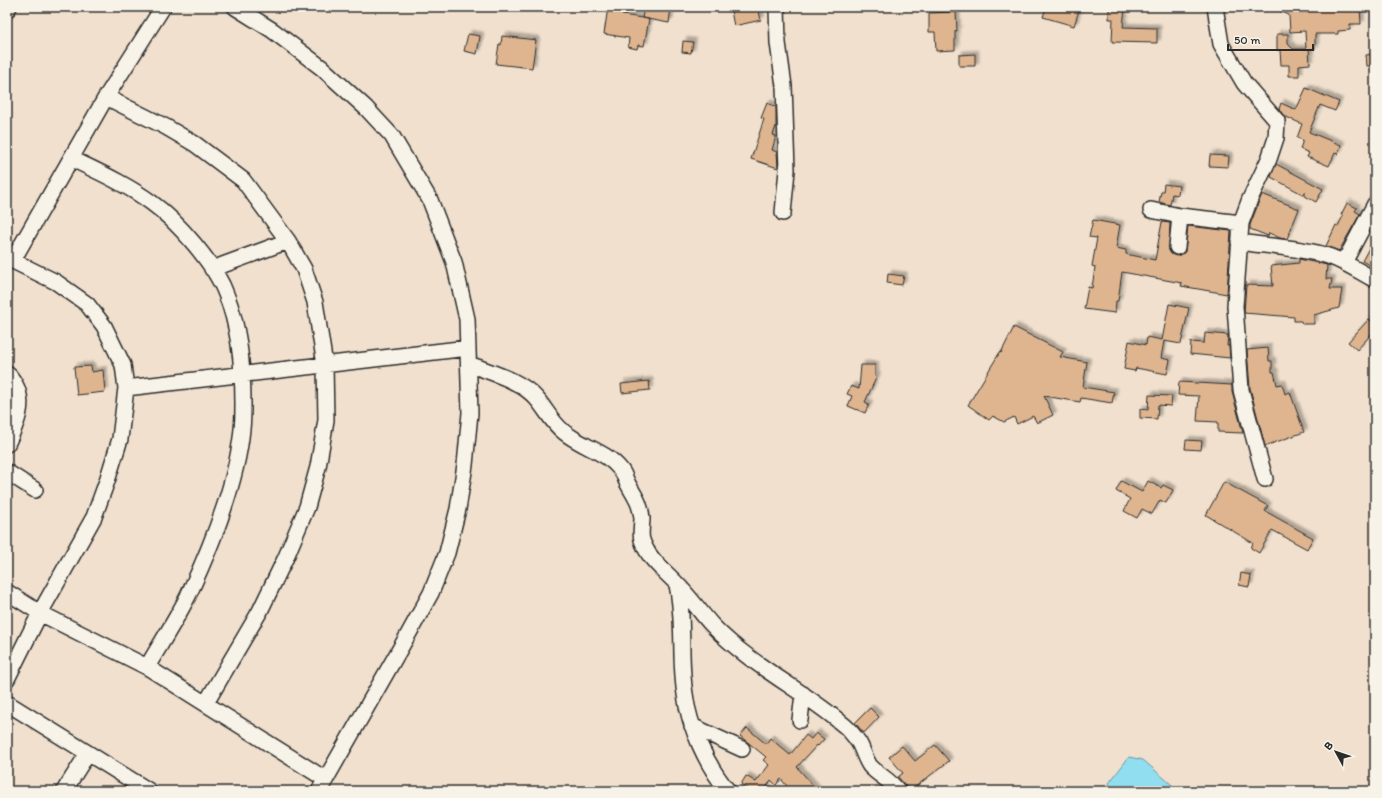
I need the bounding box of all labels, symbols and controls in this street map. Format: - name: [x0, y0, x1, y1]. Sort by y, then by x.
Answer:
- scale bar: [1228, 26, 1313, 52]
- text: 50 m: [1234, 33, 1260, 47]
- north arrow: [1316, 732, 1356, 772]
- text: B: [1321, 739, 1336, 753]

